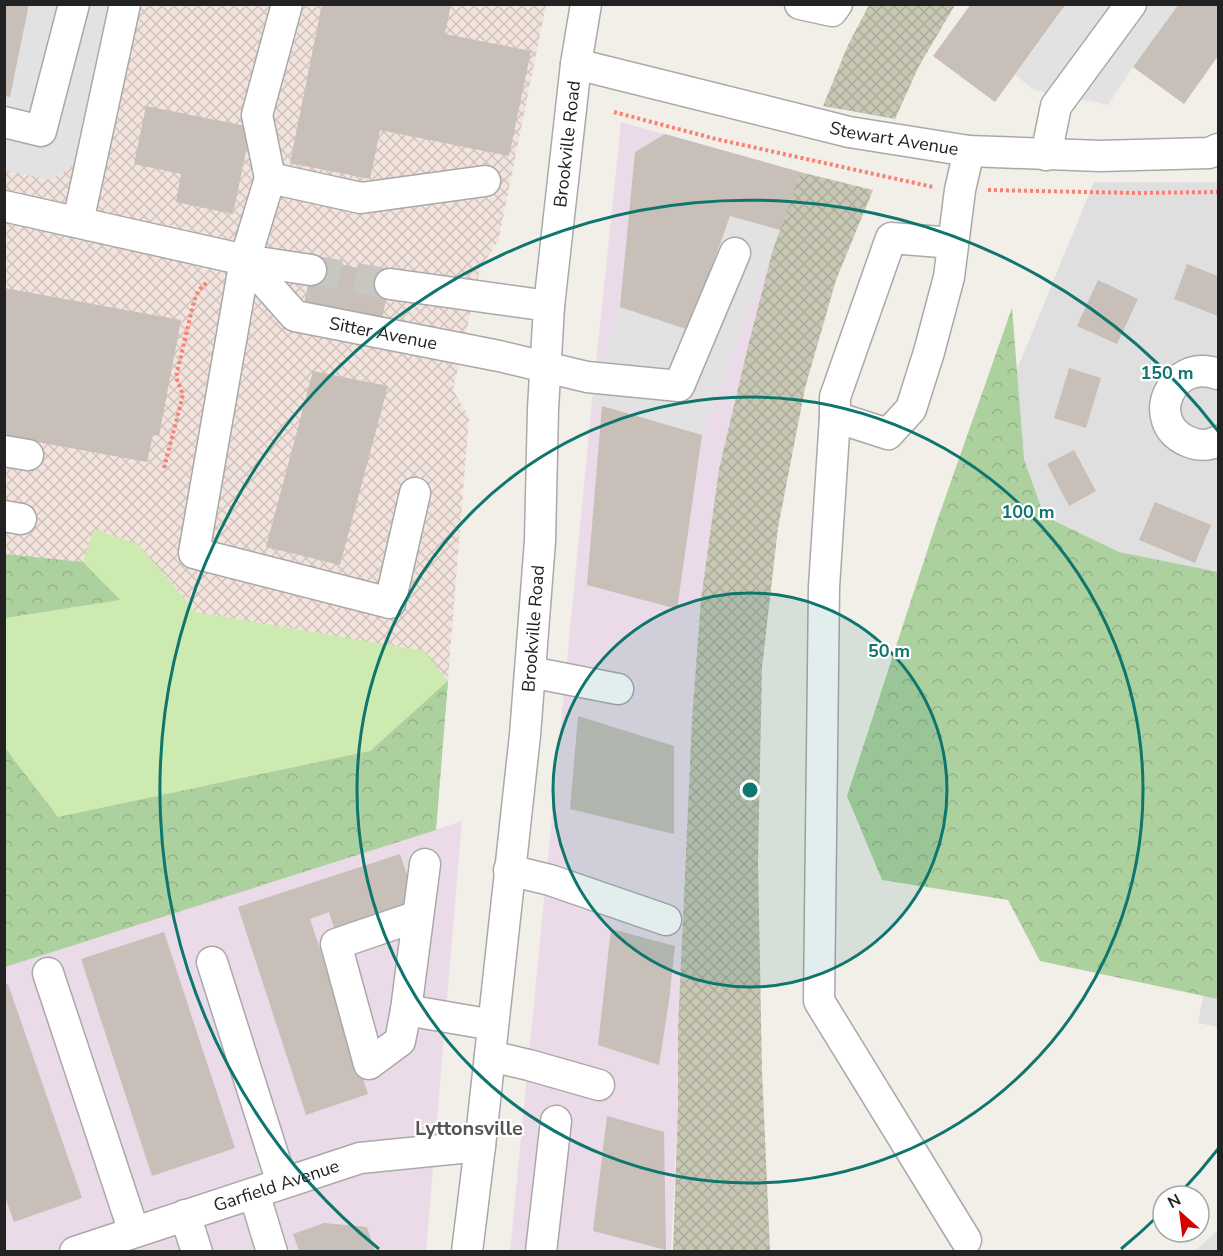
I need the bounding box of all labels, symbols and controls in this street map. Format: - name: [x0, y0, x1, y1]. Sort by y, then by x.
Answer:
- street label: Brookville Road: [548, 79, 586, 209]
- street label: Stewart Avenue: [827, 116, 960, 161]
- street label: Sitter Avenue: [327, 311, 439, 356]
- text: 150 m: [1140, 361, 1194, 385]
- text: 100 m: [1001, 500, 1055, 524]
- street label: Brookville Road: [516, 564, 550, 693]
- text: 50 m: [868, 639, 910, 663]
- centre of rings: [740, 780, 760, 800]
- district label: Lyttonsville: [415, 1115, 523, 1142]
- street label: Garfield Avenue: [210, 1154, 342, 1217]
- north arrow: [1151, 1184, 1211, 1244]
- text: N: [1164, 1189, 1185, 1214]

